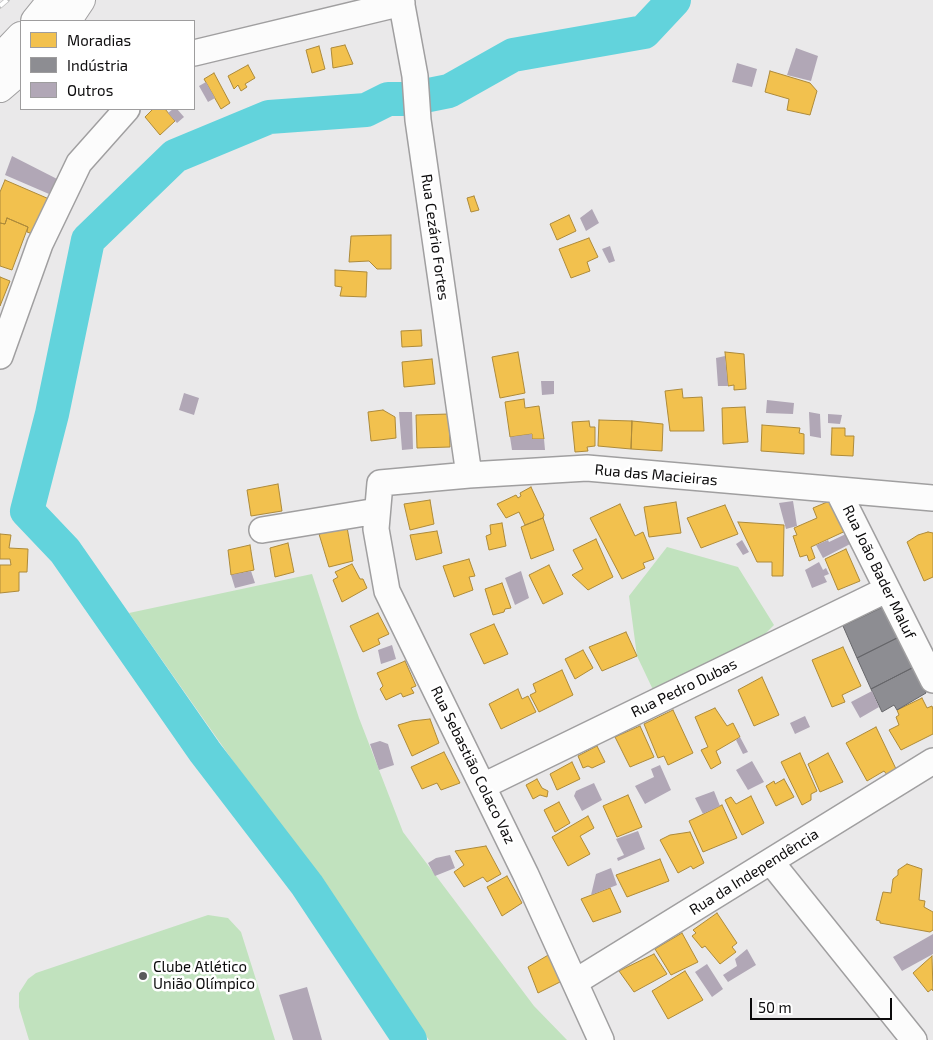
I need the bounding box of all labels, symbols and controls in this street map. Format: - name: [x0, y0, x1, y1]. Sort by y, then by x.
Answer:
- legend: [20, 20, 195, 110]
- text: Moradias: [67, 31, 131, 49]
- text: Indústria: [67, 56, 128, 74]
- text: Outros: [67, 81, 113, 99]
- street label: Rua Cezário Fortes: [417, 173, 453, 301]
- street label: Rua das Macieiras: [594, 461, 718, 489]
- street label: Rua João Bader Maluf: [839, 502, 919, 642]
- street label: Rua Pedro Dubas: [628, 655, 740, 721]
- street label: Rua Sebastião Colaco Vaz: [427, 683, 519, 847]
- street label: Rua da Independência: [686, 825, 822, 919]
- place label: Clube Atlético União Olímpico: [153, 958, 255, 993]
- marker: Clube Atlético União Olímpico: [137, 970, 149, 982]
- scale bar: [753, 988, 896, 1020]
- text: 50 m: [758, 998, 792, 1016]

